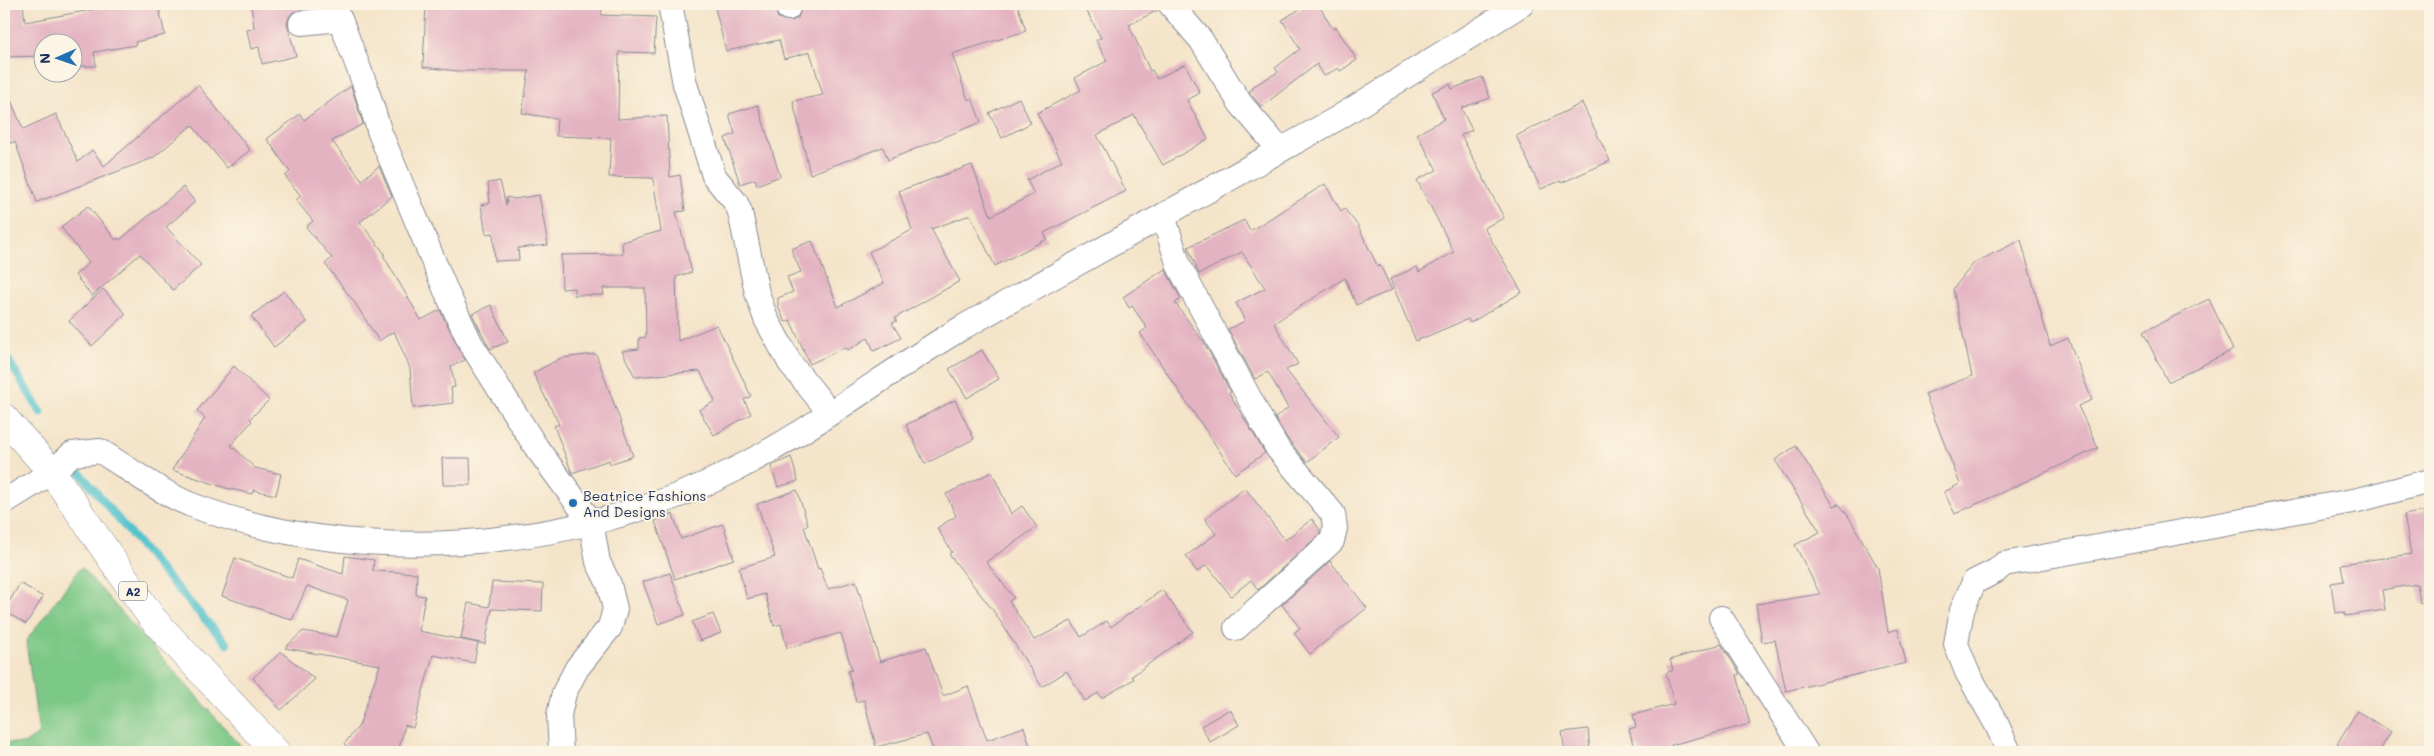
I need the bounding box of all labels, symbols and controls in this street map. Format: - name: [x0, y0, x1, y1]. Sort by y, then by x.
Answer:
- north arrow: [32, 32, 82, 82]
- text: N: [35, 53, 54, 64]
- place label: Beatrice Fashions And Designs: [583, 486, 706, 521]
- marker: Beatrice Fashions And Designs: [567, 497, 579, 509]
- road number: A2: [119, 582, 147, 600]

